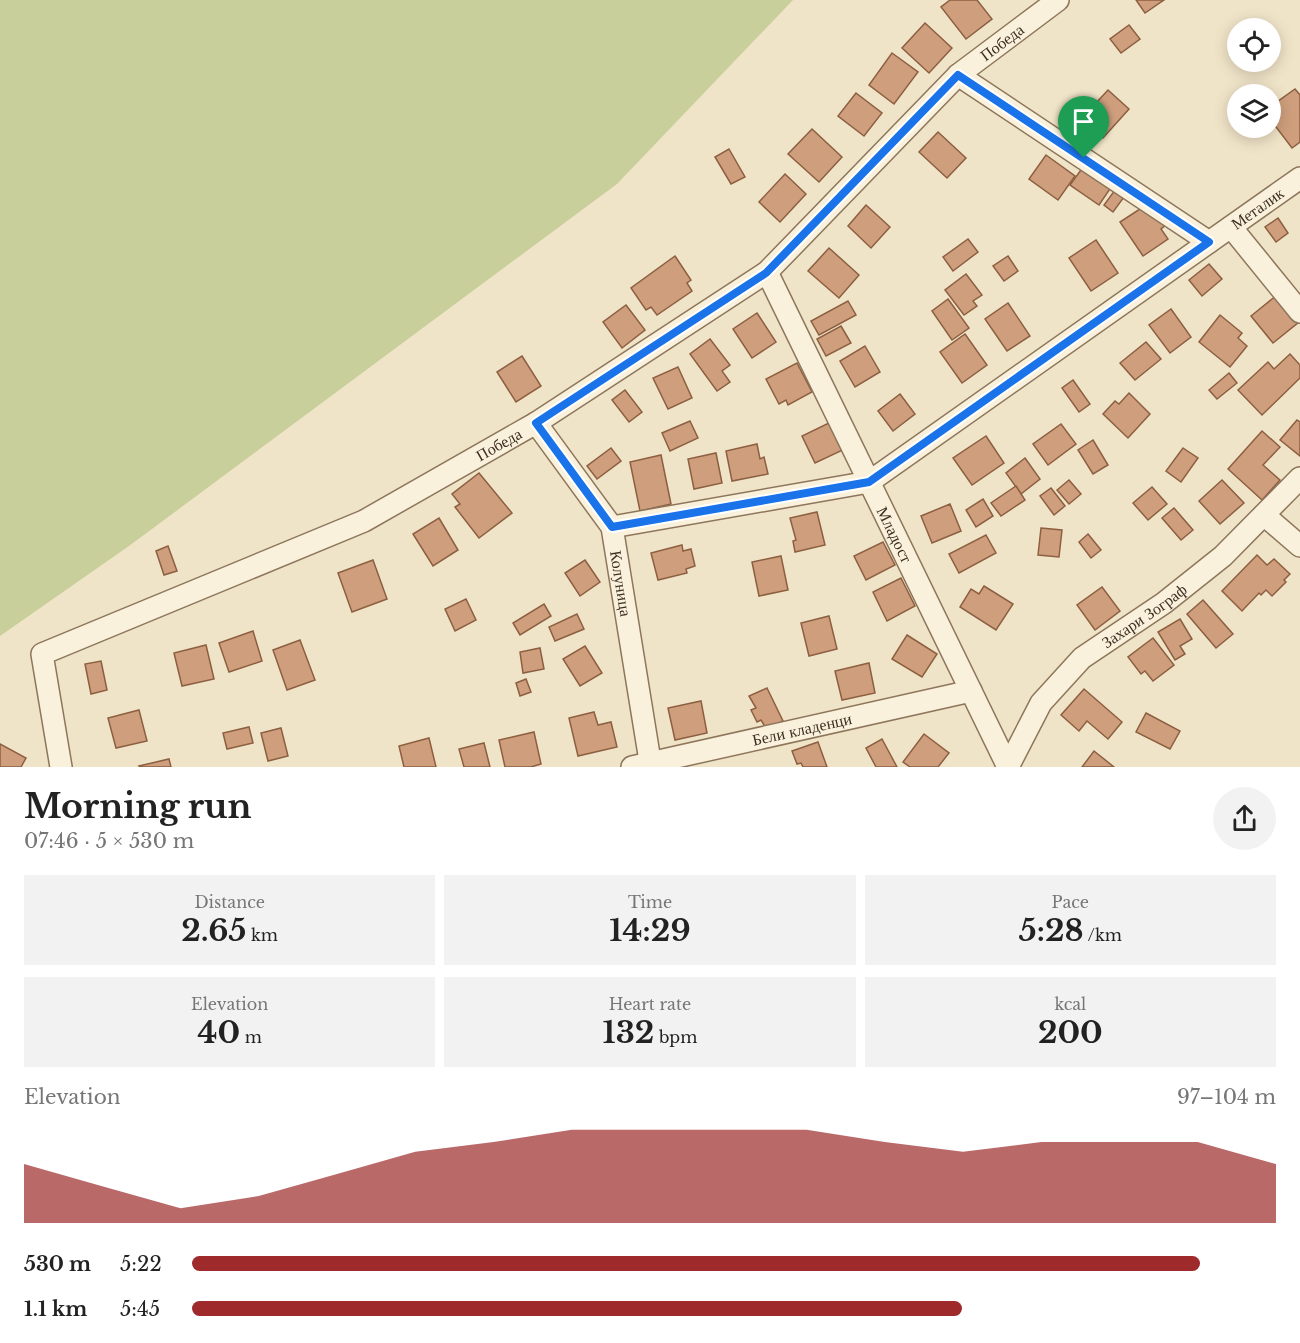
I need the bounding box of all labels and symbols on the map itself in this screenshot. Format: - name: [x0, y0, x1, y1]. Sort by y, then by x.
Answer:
- street label: Победа: [976, 19, 1028, 65]
- pin: [1058, 96, 1109, 158]
- street label: Металик: [1227, 183, 1288, 234]
- street label: Победа: [472, 423, 525, 465]
- street label: Младост: [873, 503, 917, 566]
- street label: Колуница: [606, 549, 636, 618]
- street label: Захари Зограф: [1098, 579, 1191, 652]
- street label: Бели кладенци: [750, 708, 854, 750]

